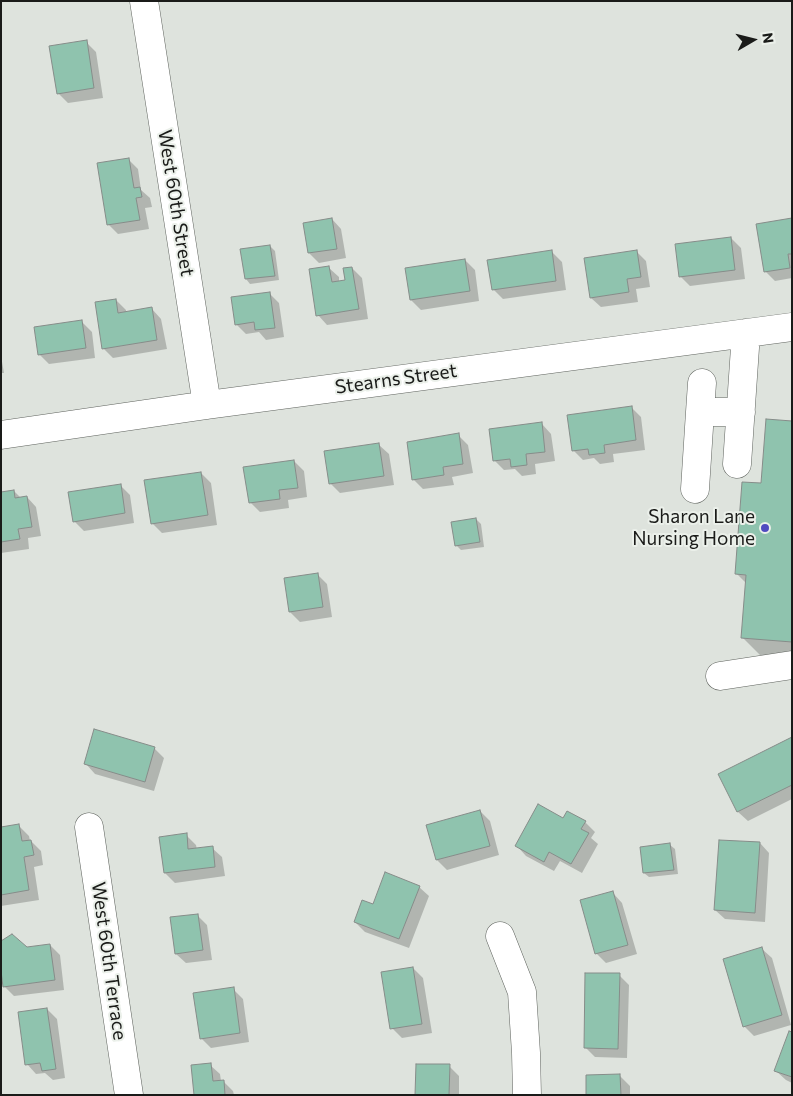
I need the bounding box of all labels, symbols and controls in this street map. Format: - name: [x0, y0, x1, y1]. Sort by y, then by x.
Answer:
- north arrow: [728, 15, 778, 65]
- text: N: [759, 31, 777, 44]
- street label: West 60th Street: [153, 128, 199, 278]
- street label: Stearns Street: [333, 359, 459, 399]
- place label: Sharon Lane Nursing Home: [632, 506, 755, 550]
- marker: Sharon Lane Nursing Home: [759, 522, 771, 534]
- street label: West 60th Terrace: [87, 880, 131, 1042]

